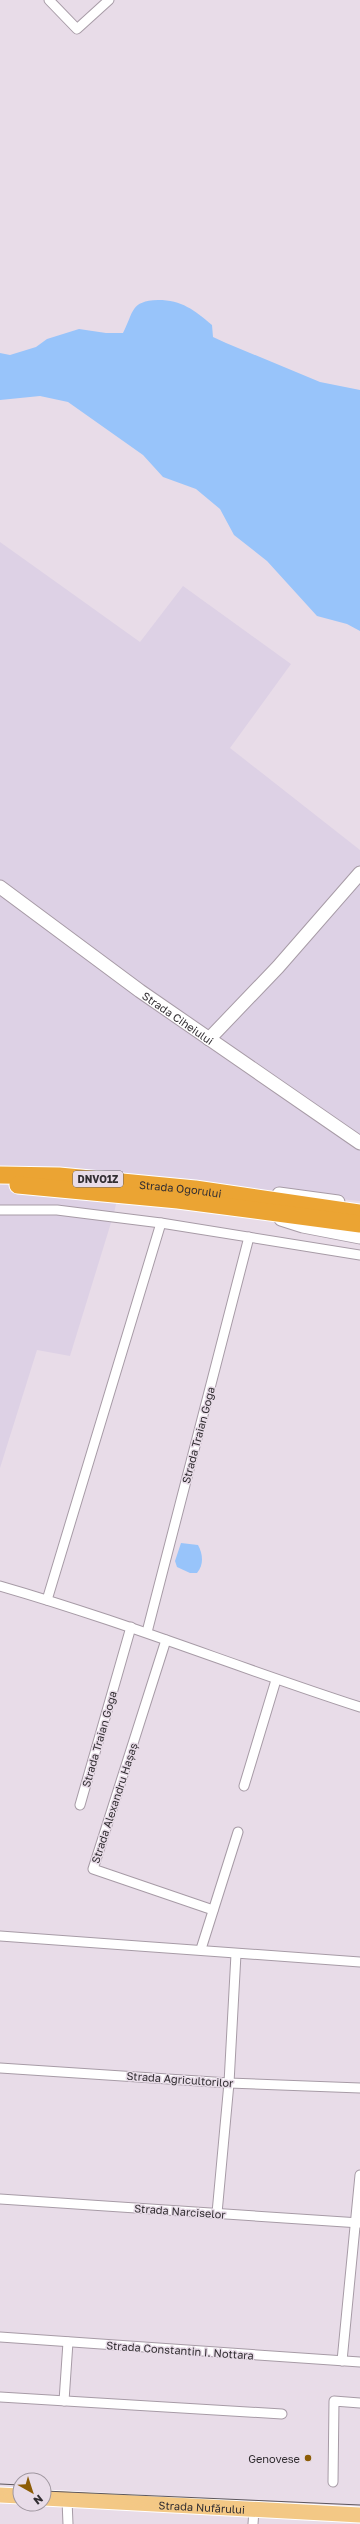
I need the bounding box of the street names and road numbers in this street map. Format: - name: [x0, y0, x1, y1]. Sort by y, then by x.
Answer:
- street label: Strada Ciheiului: [140, 988, 217, 1047]
- road number: DNVO1Z: [73, 1171, 123, 1187]
- street label: Strada Ogorului: [139, 1177, 223, 1199]
- street label: Strada Traian Goga: [179, 1385, 217, 1485]
- street label: Strada Traian Goga: [79, 1689, 119, 1789]
- street label: Strada Alexandru Hașaș: [88, 1741, 141, 1865]
- street label: Strada Agricultorilor: [126, 2069, 235, 2089]
- street label: Strada Narciselor: [134, 2201, 227, 2221]
- street label: Strada Constantin I. Nottara: [106, 2338, 254, 2362]
- street label: Strada Nufărului: [158, 2498, 245, 2515]

